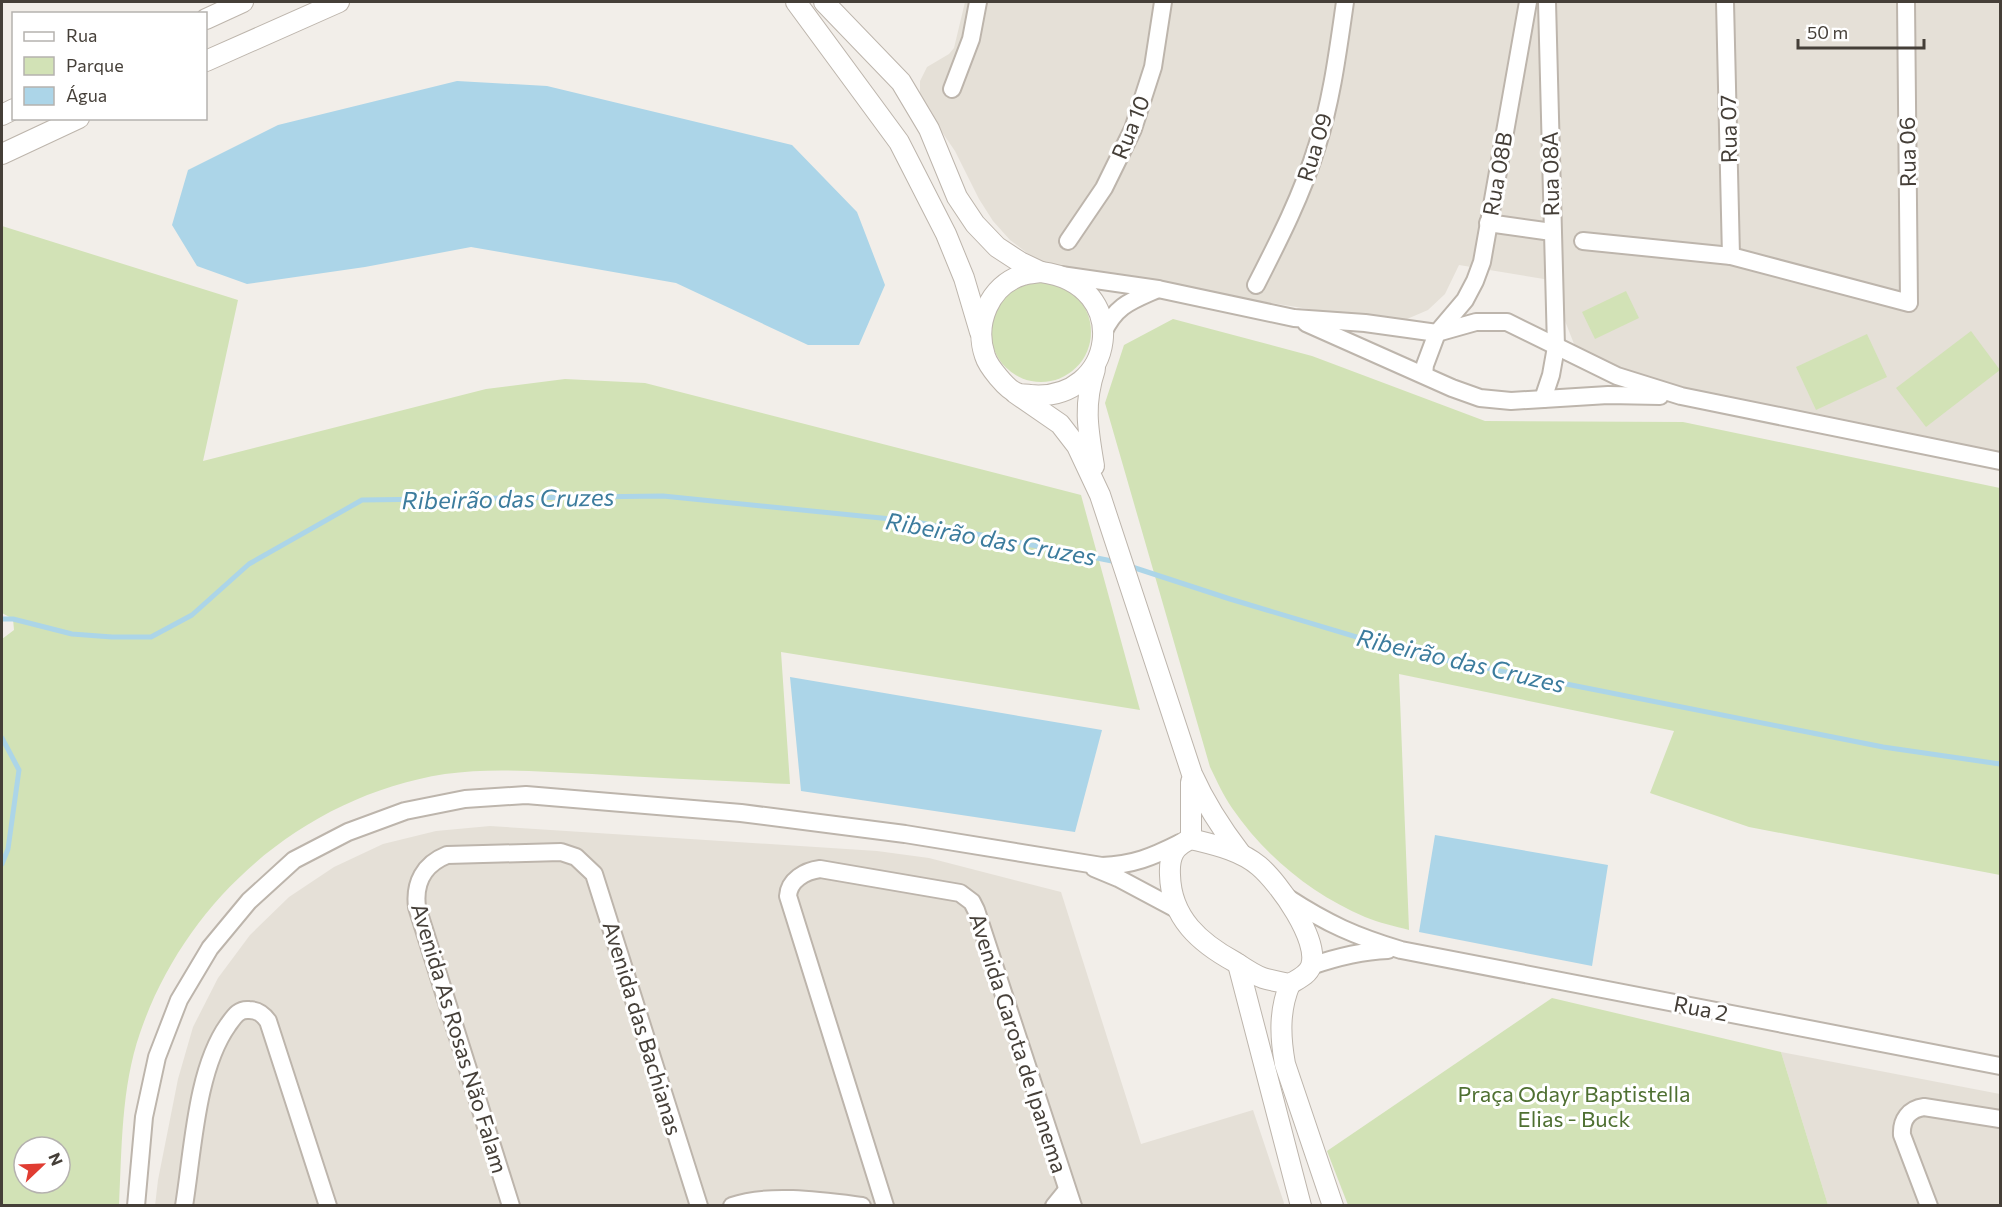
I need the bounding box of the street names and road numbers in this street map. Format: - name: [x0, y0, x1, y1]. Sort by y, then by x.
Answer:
- street label: Rua 10: [1105, 91, 1155, 163]
- street label: Rua 07: [1714, 95, 1742, 163]
- street label: Rua 09: [1291, 109, 1337, 185]
- street label: Rua 06: [1893, 117, 1921, 187]
- street label: Rua 08B: [1476, 130, 1518, 218]
- street label: Rua 08A: [1536, 131, 1564, 217]
- street label: Avenida As Rosas Não Falam: [406, 900, 514, 1176]
- street label: Avenida Garota de Ipanema: [964, 910, 1074, 1176]
- street label: Avenida das Bachianas: [598, 918, 688, 1138]
- street label: Rua 2: [1672, 990, 1730, 1026]

